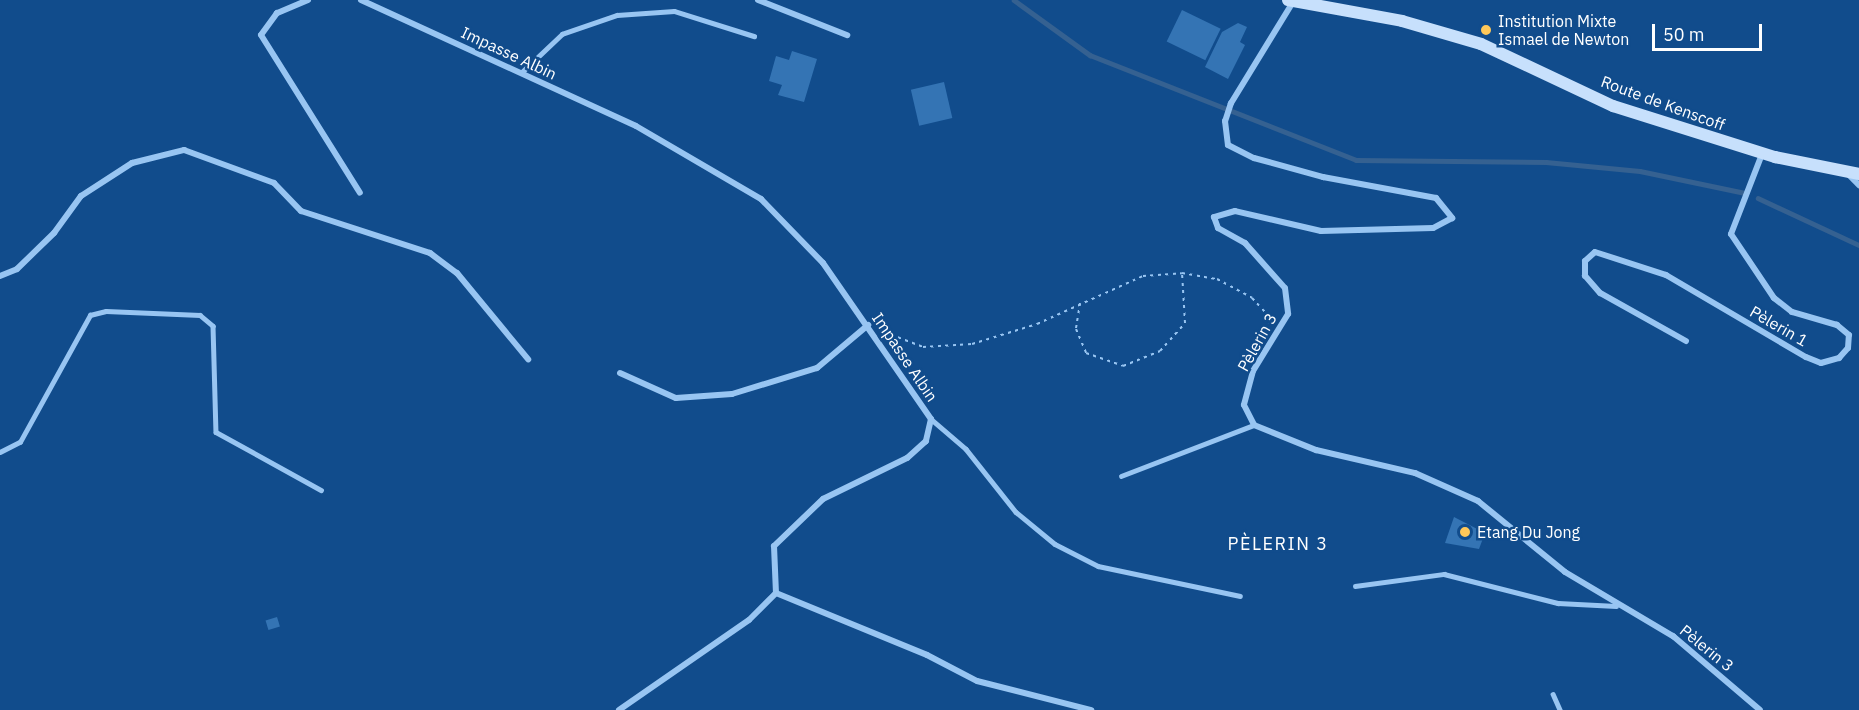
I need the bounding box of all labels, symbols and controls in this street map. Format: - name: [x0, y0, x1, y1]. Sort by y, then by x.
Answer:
- place label: Institution Mixte Ismael de Newton: [1498, 11, 1629, 49]
- scale bar: [1655, 12, 1764, 50]
- street label: Impasse Albin: [458, 22, 560, 84]
- marker: Institution Mixte Ismael de Newton: [1479, 23, 1493, 37]
- text: 50 m: [1663, 23, 1705, 46]
- street label: Route de Kenscoff: [1598, 72, 1728, 134]
- street label: Pèlerin 1: [1747, 302, 1811, 350]
- street label: Impasse Albin: [868, 309, 942, 405]
- street label: Pèlerin 3: [1233, 310, 1281, 374]
- place label: Etang Du Jong: [1477, 522, 1580, 542]
- marker: Etang Du Jong: [1458, 525, 1472, 539]
- district label: PÈLERIN 3: [1228, 533, 1328, 555]
- street label: Pèlerin 3: [1676, 621, 1738, 675]

